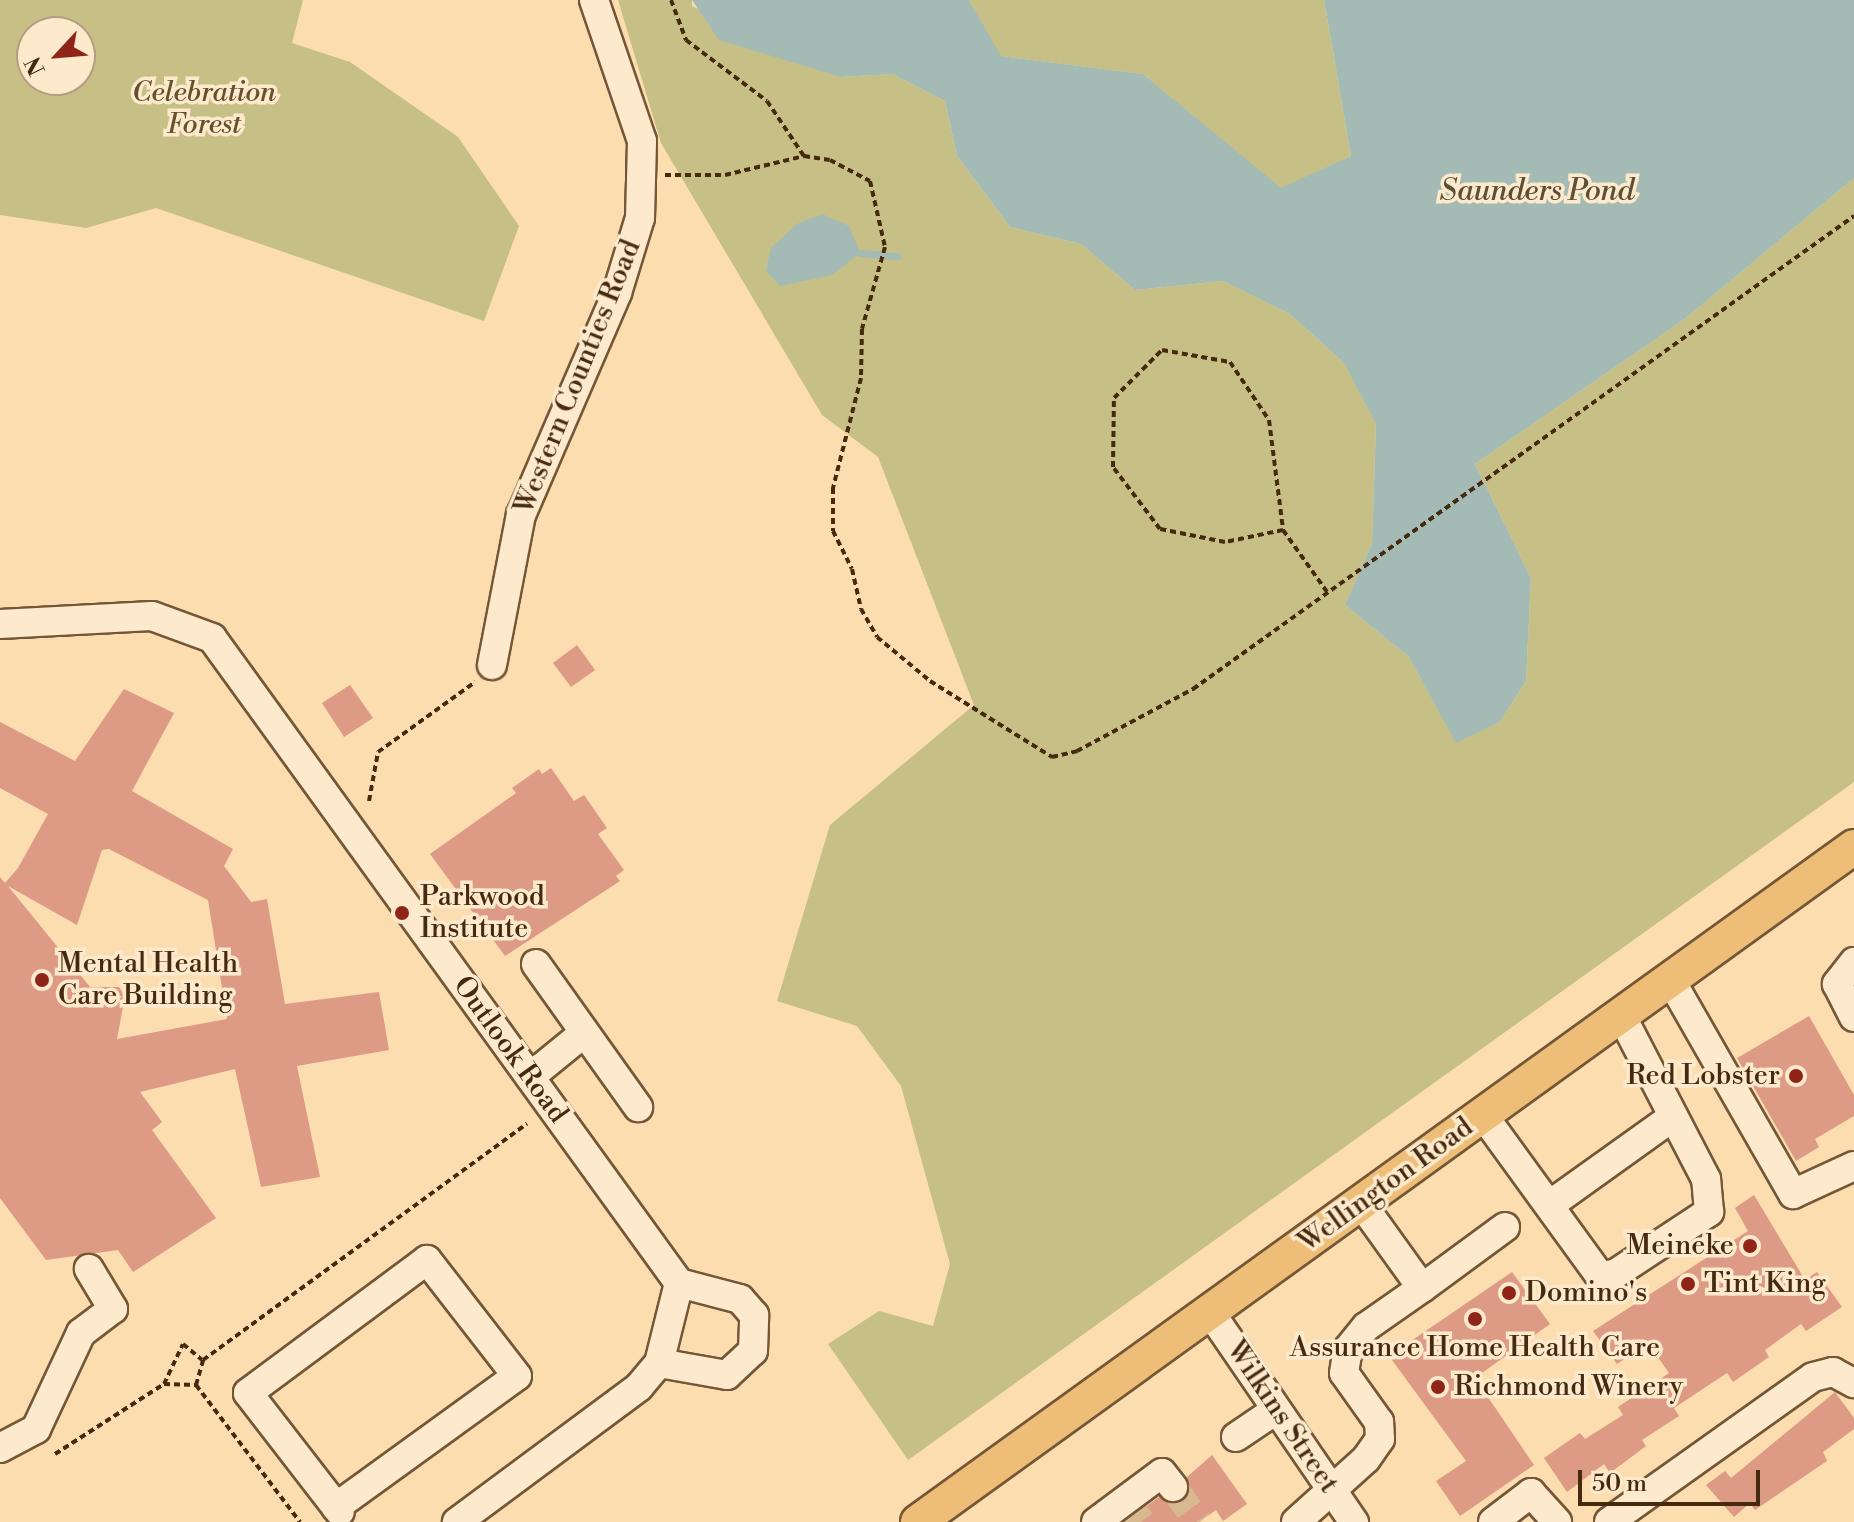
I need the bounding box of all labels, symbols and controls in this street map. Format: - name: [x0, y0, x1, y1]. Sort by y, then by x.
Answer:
- north arrow: [16, 16, 96, 96]
- text: N: [20, 52, 52, 80]
- park label: Celebration Forest: [132, 76, 276, 142]
- water label: Saunders Pond: [1440, 173, 1634, 209]
- street label: Western Counties Road: [508, 235, 648, 519]
- place label: Parkwood Institute: [420, 880, 545, 946]
- marker: Parkwood Institute: [391, 902, 413, 924]
- place label: Mental Health Care Building: [58, 947, 238, 1013]
- street label: Outlook Road: [446, 970, 574, 1130]
- marker: Mental Health Care Building: [33, 971, 51, 989]
- place label: Red Lobster: [1626, 1059, 1780, 1093]
- marker: Red Lobster: [1787, 1067, 1805, 1085]
- street label: Wellington Road: [1292, 1110, 1480, 1260]
- place label: Meineke: [1627, 1229, 1734, 1263]
- marker: Meineke: [1741, 1237, 1759, 1255]
- place label: Tint King: [1704, 1267, 1826, 1301]
- marker: Tint King: [1679, 1275, 1697, 1293]
- place label: Domino's: [1525, 1276, 1647, 1310]
- marker: Domino's: [1500, 1284, 1518, 1302]
- marker: Assurance Home Health Care: [1466, 1310, 1484, 1328]
- place label: Assurance Home Health Care: [1290, 1331, 1660, 1365]
- street label: Wilkins Street: [1219, 1334, 1345, 1500]
- place label: Richmond Winery: [1454, 1370, 1683, 1404]
- marker: Richmond Winery: [1429, 1378, 1447, 1396]
- scale bar: [1582, 1454, 1764, 1504]
- text: 50 m: [1592, 1469, 1647, 1499]

